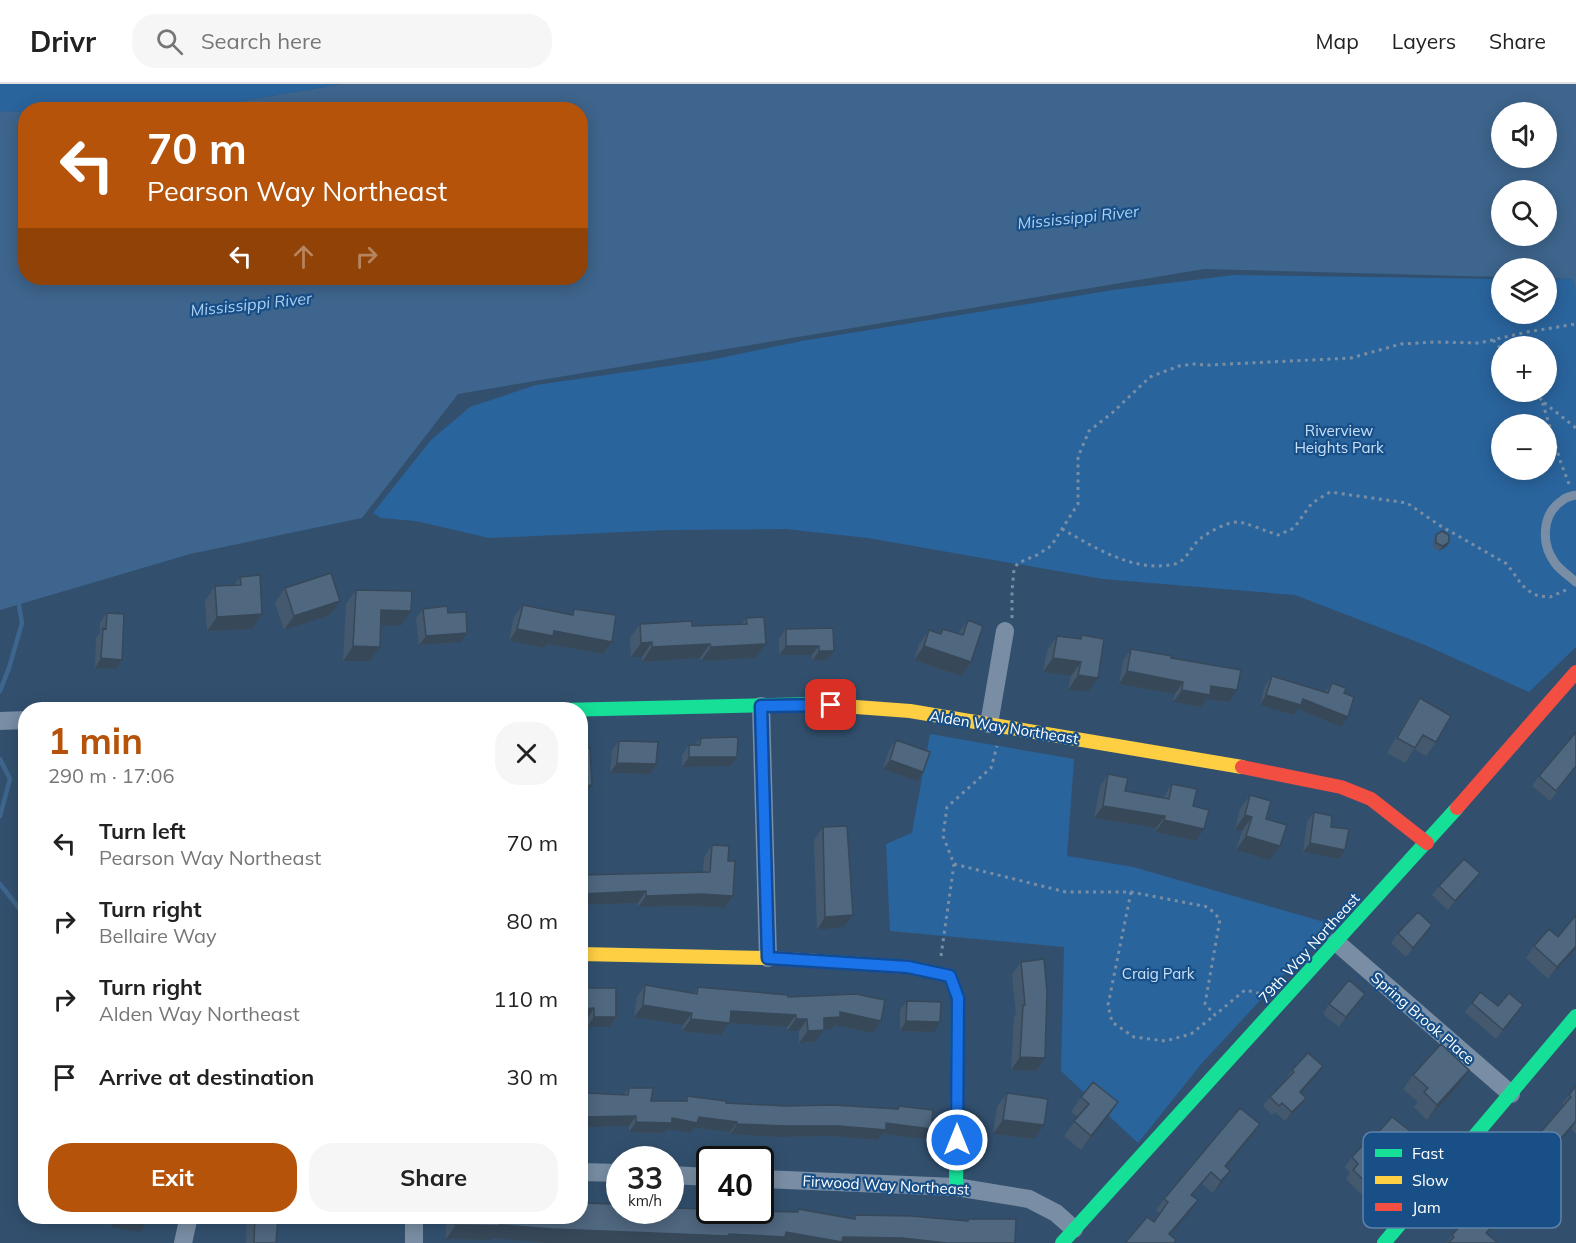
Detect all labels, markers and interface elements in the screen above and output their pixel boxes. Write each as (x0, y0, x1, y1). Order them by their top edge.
search box (132, 14, 552, 68)
text: Drivr (30, 24, 96, 59)
icon: search (153, 25, 186, 58)
text: Search here (201, 27, 322, 55)
text: Map (1316, 28, 1359, 54)
text: Layers (1392, 28, 1456, 54)
text: Share (1489, 28, 1546, 54)
map controls (1491, 102, 1557, 480)
button: sound (1491, 102, 1557, 168)
text: 70 m (147, 122, 247, 175)
icon: left (48, 126, 126, 204)
text: Pearson Way Northeast (147, 174, 447, 208)
button: search (1491, 180, 1557, 246)
water label: Mississippi River (1016, 201, 1141, 233)
icon: left (224, 240, 257, 273)
icon: ahead (287, 240, 320, 273)
icon: right (350, 240, 383, 273)
button: layers (1491, 258, 1557, 324)
water label: Mississippi River (189, 288, 314, 320)
button: + (1491, 336, 1557, 402)
button: − (1491, 414, 1557, 480)
park label: Riverview Heights Park (1294, 421, 1384, 457)
pin (805, 679, 856, 730)
icon: arrive (814, 688, 847, 721)
street label: Alden Way Northeast (928, 706, 1080, 748)
text: 1 min (48, 718, 143, 763)
button: close (495, 722, 558, 785)
text: 290 m · 17:06 (48, 763, 174, 788)
text: Turn left (99, 817, 186, 845)
icon: left (48, 827, 81, 860)
text: 70 m (507, 829, 558, 857)
text: Pearson Way Northeast (99, 845, 321, 870)
street label: 79th Way Northeast (1254, 889, 1364, 1007)
text: Turn right (99, 895, 202, 923)
icon: right (48, 905, 81, 938)
text: 80 m (507, 907, 558, 935)
text: Bellaire Way (99, 923, 217, 948)
park label: Craig Park (1122, 964, 1195, 983)
street label: Spring Brook Place (1367, 968, 1479, 1068)
text: Turn right (99, 973, 202, 1001)
icon: right (48, 983, 81, 1016)
text: 110 m (493, 985, 558, 1013)
text: Alden Way Northeast (99, 1001, 300, 1026)
icon: arrive (48, 1061, 81, 1094)
text: Arrive at destination (99, 1063, 314, 1091)
text: 30 m (507, 1063, 558, 1091)
position arrow (925, 1108, 989, 1172)
legend (1363, 1132, 1561, 1228)
button: Exit (48, 1143, 297, 1212)
button: Share (309, 1143, 558, 1212)
text: Fast (1412, 1143, 1444, 1163)
speed limit sign: 40 (696, 1146, 774, 1224)
text: 33 (627, 1159, 663, 1197)
text: Slow (1412, 1170, 1449, 1190)
street label: Firwood Way Northeast (802, 1171, 970, 1199)
text: km/h (628, 1191, 662, 1210)
text: Jam (1412, 1197, 1441, 1217)

